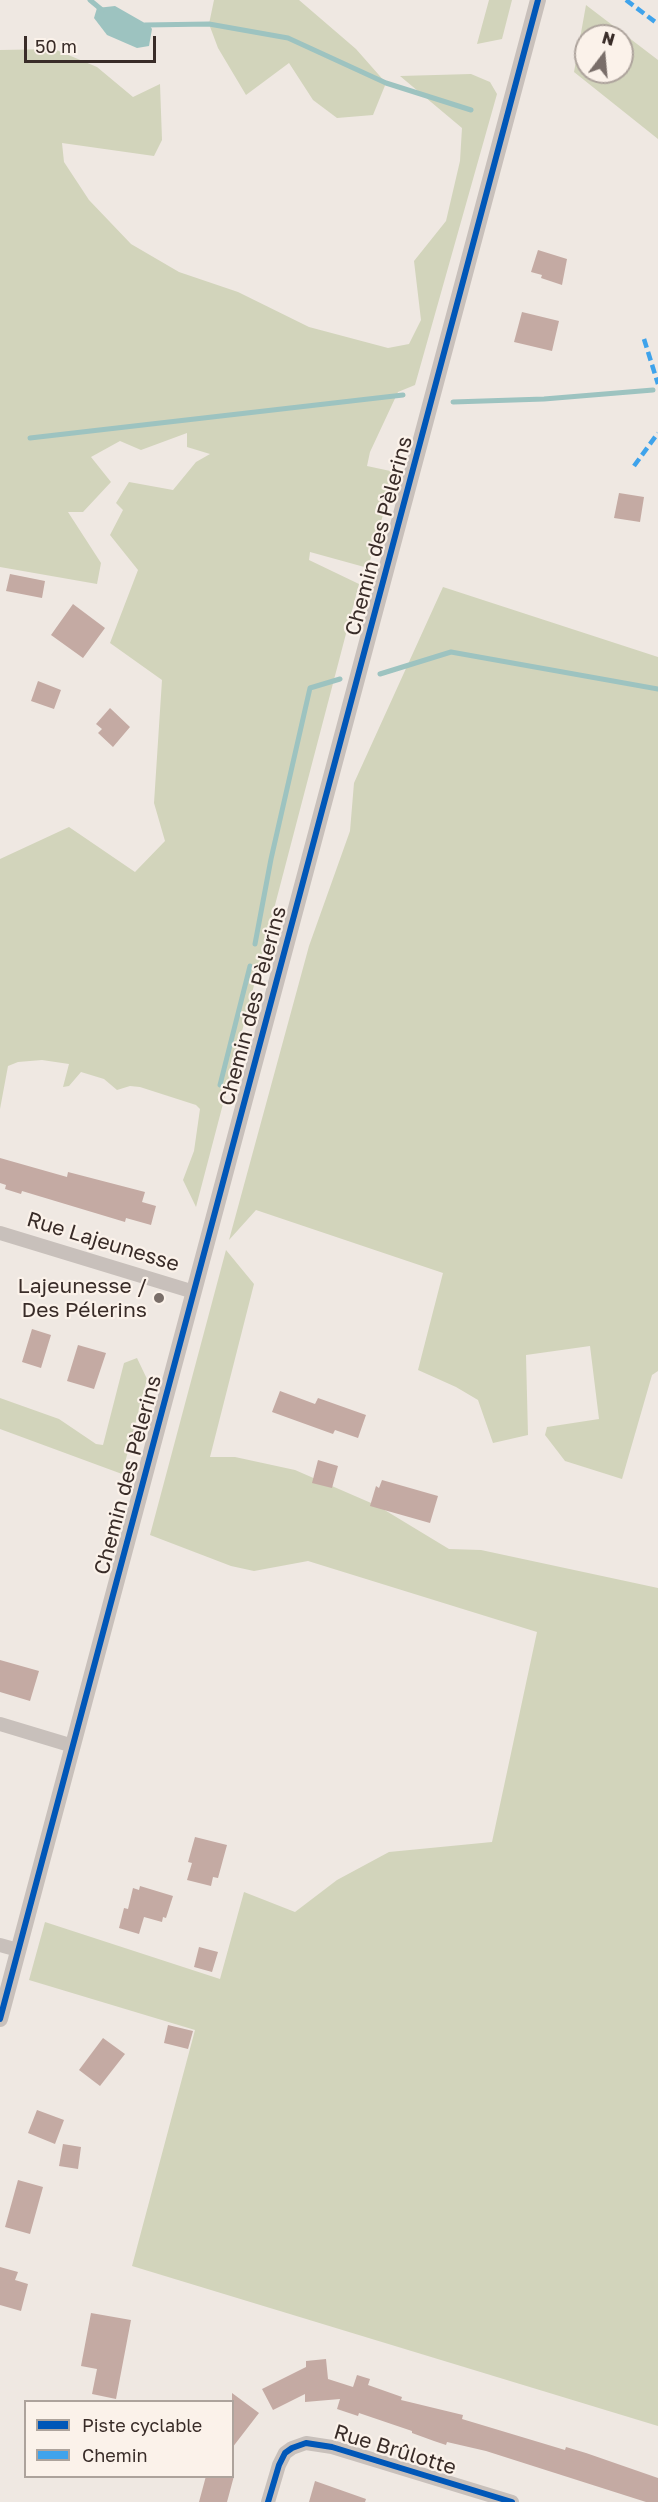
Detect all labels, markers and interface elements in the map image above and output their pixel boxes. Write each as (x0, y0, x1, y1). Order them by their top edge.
scale bar (27, 24, 159, 62)
north arrow (574, 24, 634, 84)
text: N (600, 27, 617, 50)
text: 50 m (35, 35, 77, 57)
street label: Chemin des Pèlerins (340, 433, 418, 639)
street label: Chemin des Pèlerins (214, 903, 292, 1109)
street label: Rue Lajeunesse (24, 1207, 182, 1277)
place label: Lajeunesse / Des Pélerins (18, 1273, 147, 1323)
marker: Lajeunesse / Des Pélerins (152, 1291, 166, 1305)
street label: Chemin des Pèlerins (89, 1372, 167, 1578)
legend (24, 2400, 234, 2478)
text: Piste cyclable (82, 2414, 202, 2436)
street label: Rue Brûlotte (331, 2419, 459, 2481)
text: Chemin (82, 2444, 148, 2466)

